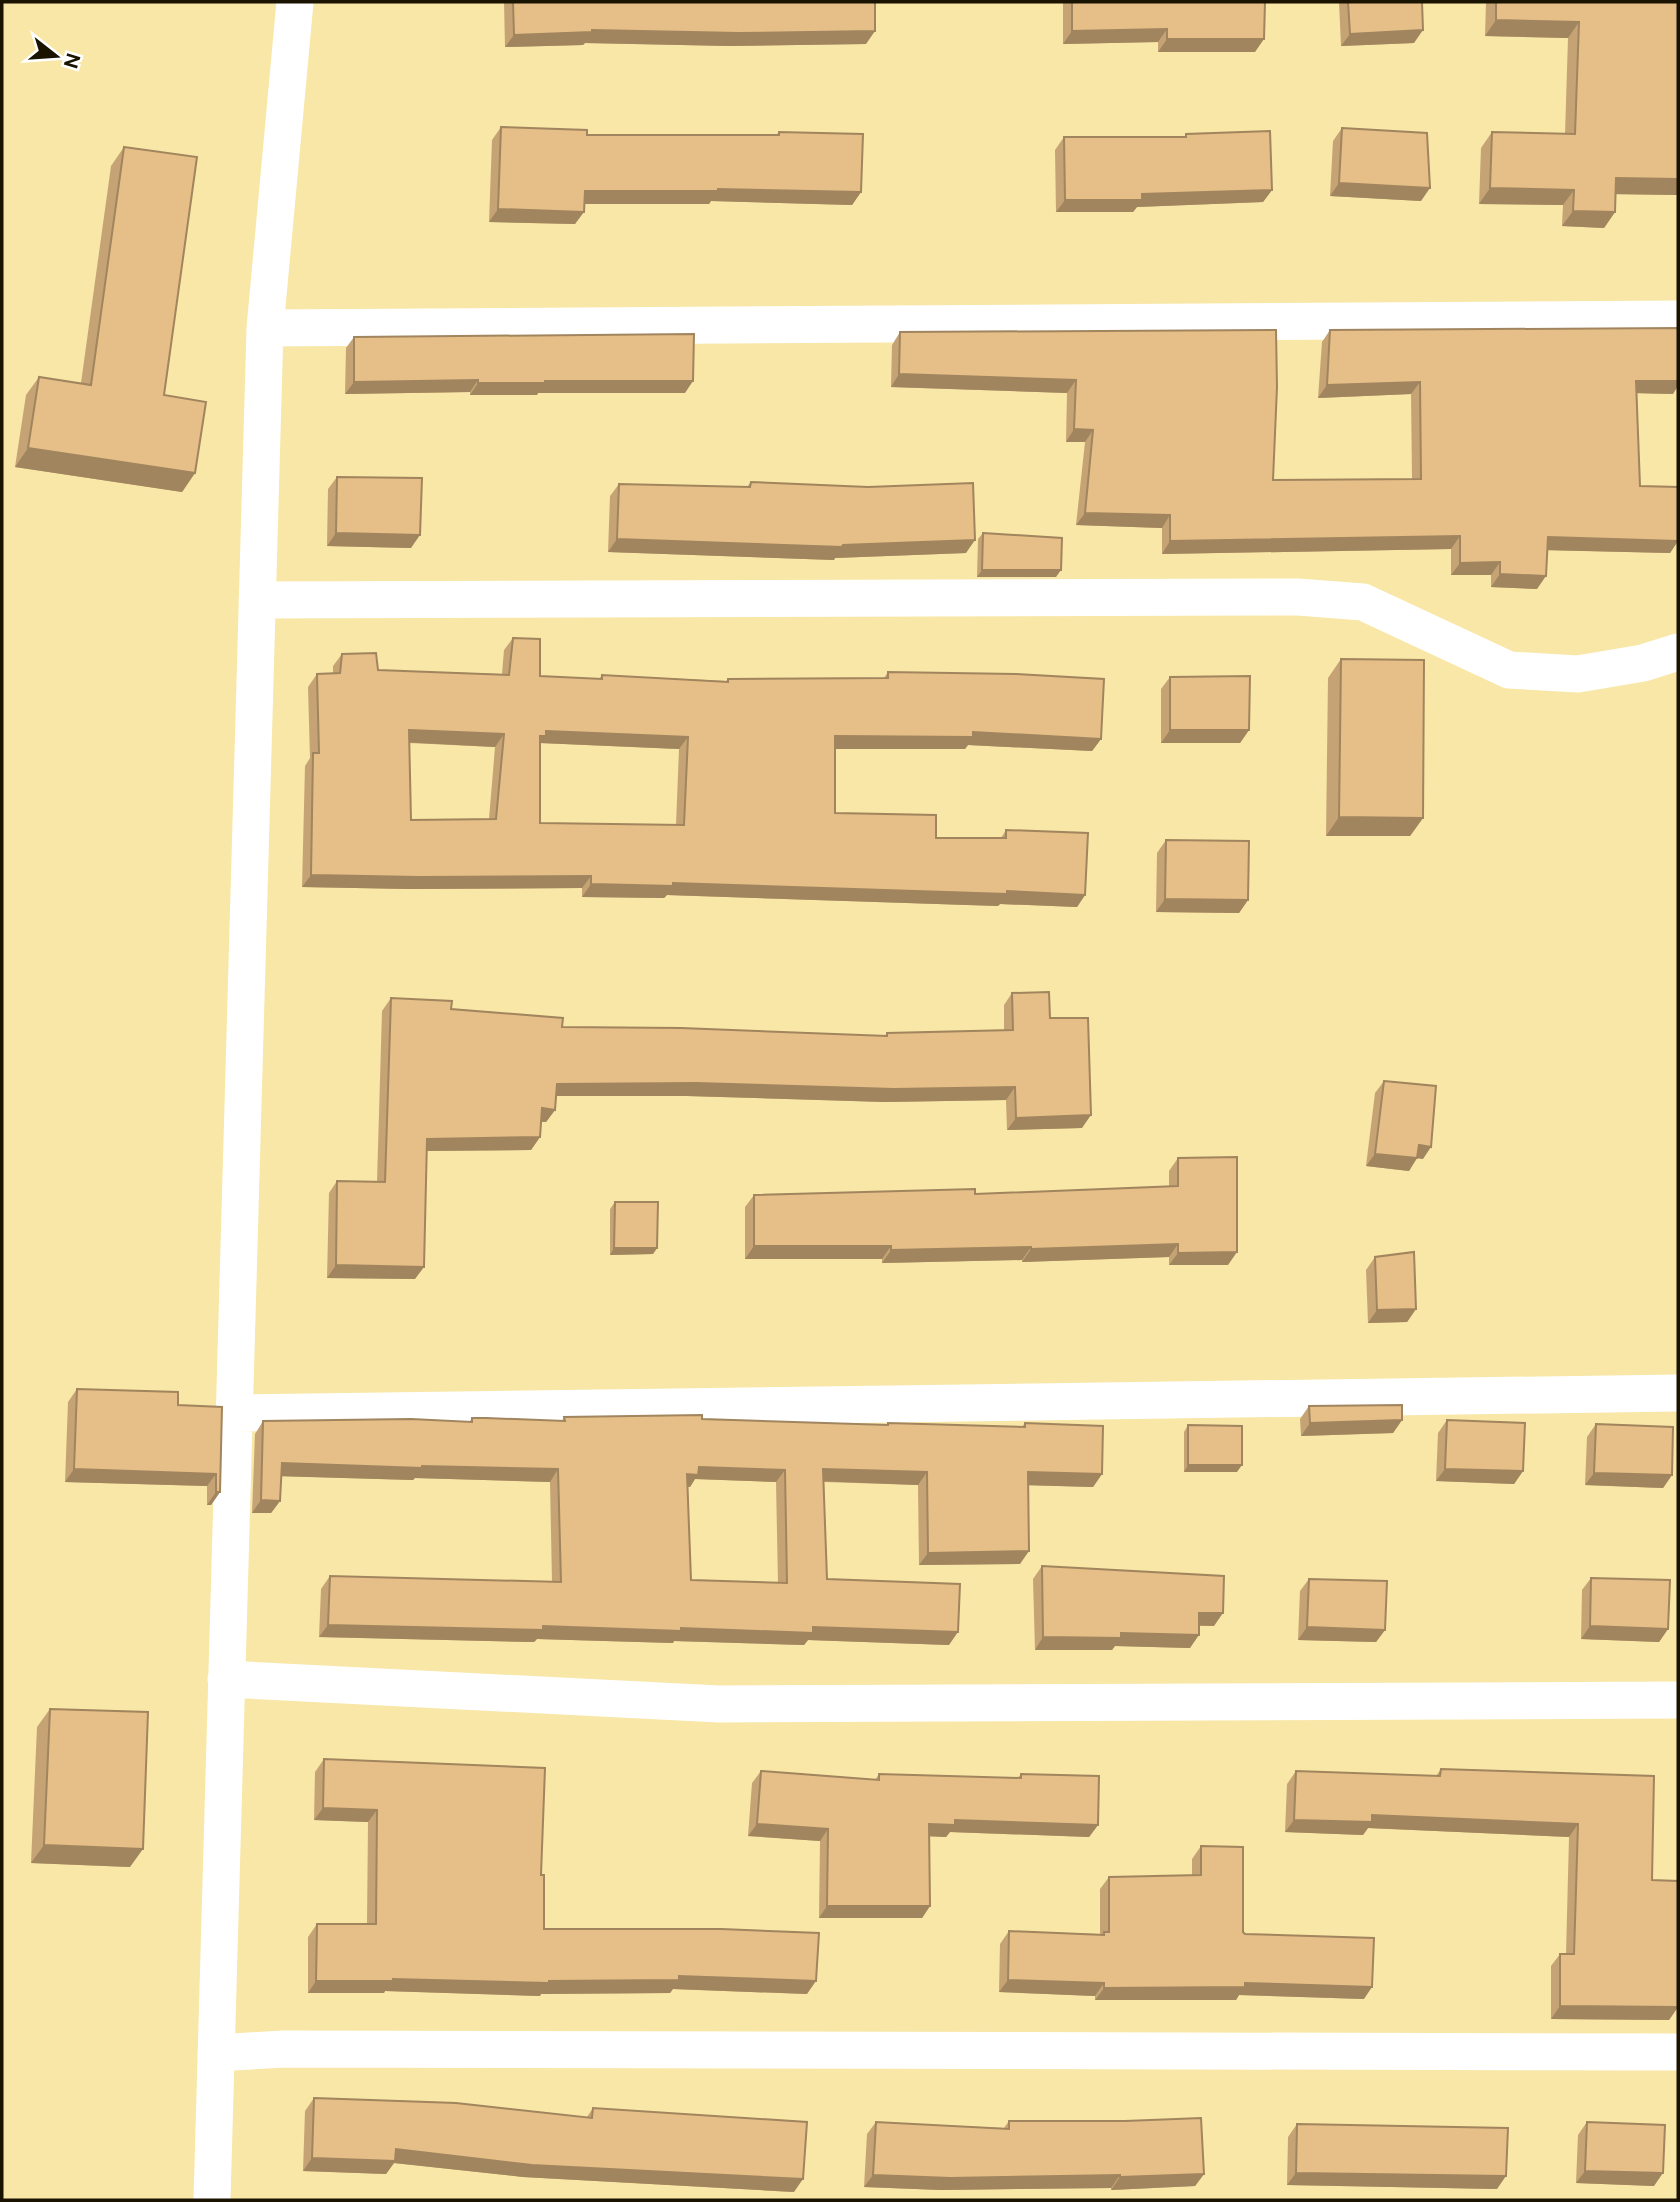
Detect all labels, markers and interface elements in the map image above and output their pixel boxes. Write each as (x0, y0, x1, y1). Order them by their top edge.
north arrow (21, 21, 91, 91)
text: N (60, 51, 85, 71)

